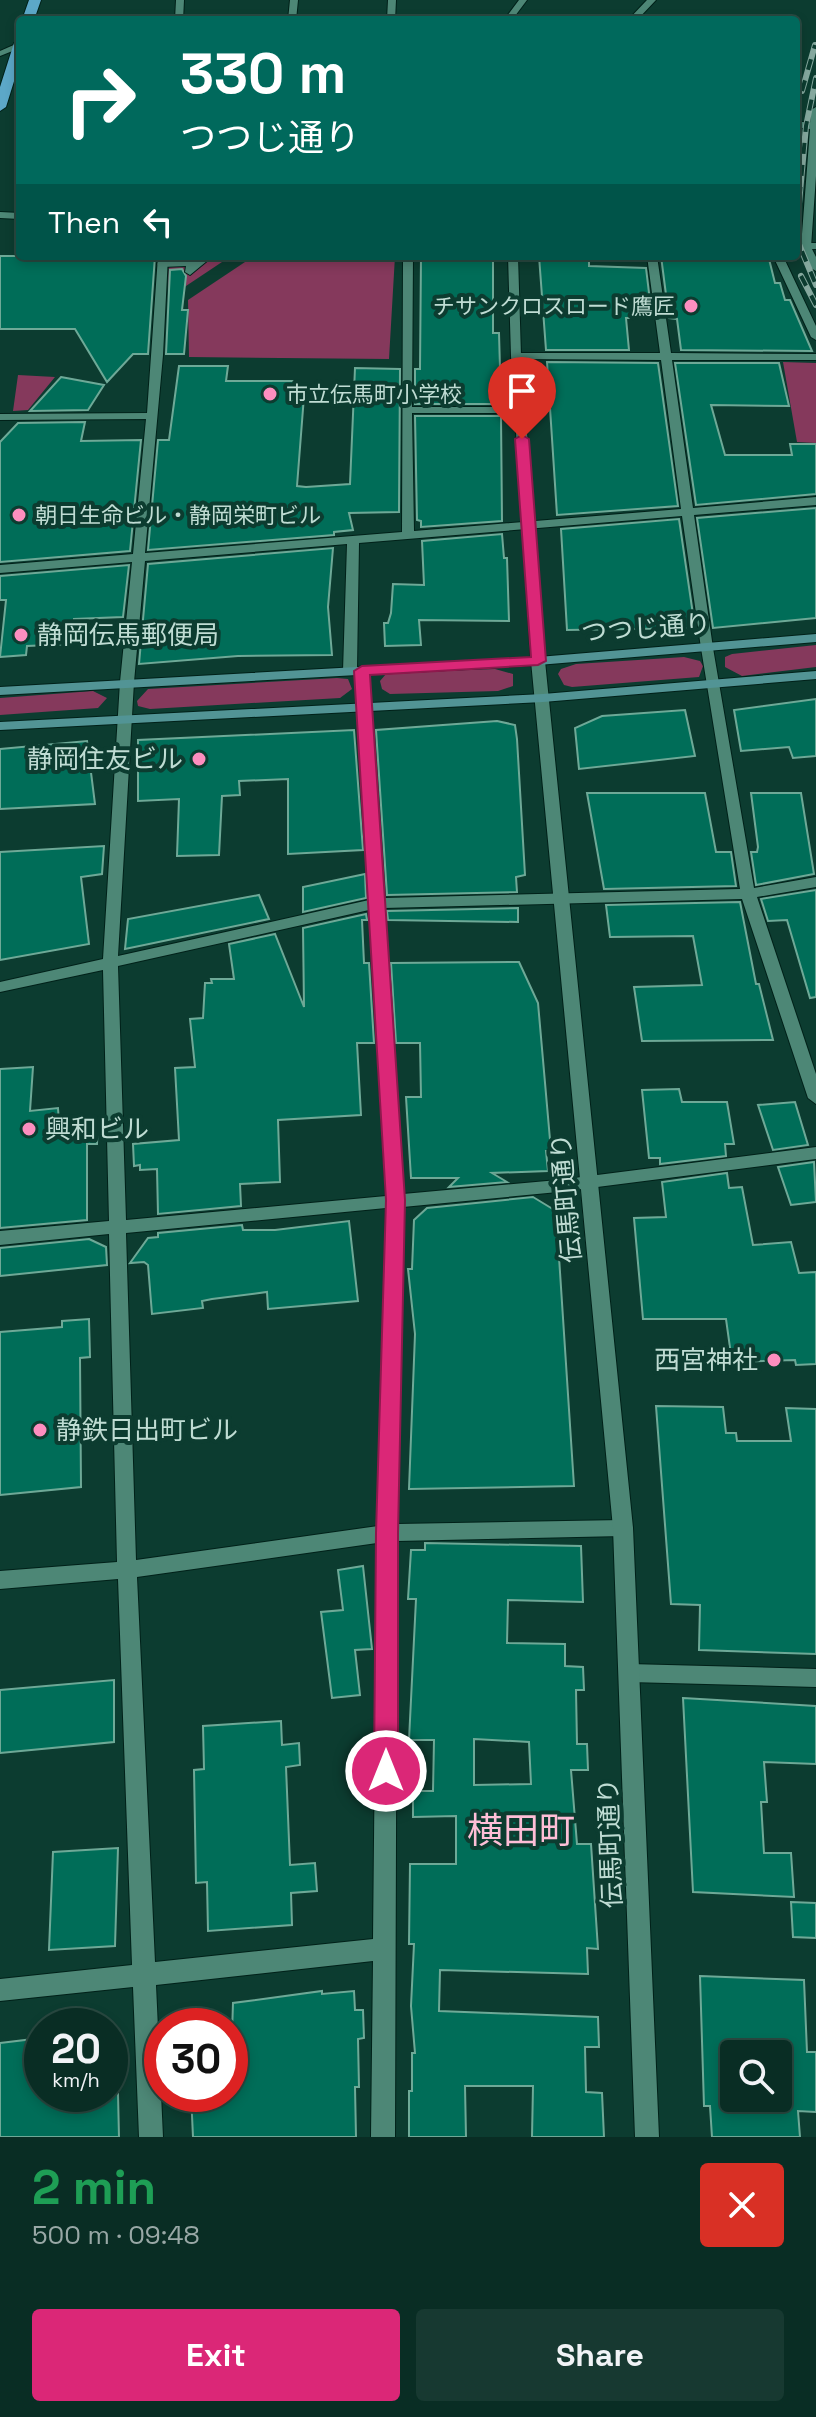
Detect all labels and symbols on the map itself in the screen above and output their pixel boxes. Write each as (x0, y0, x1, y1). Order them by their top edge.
place label: チサンクロスロード鷹匠 (433, 292, 675, 320)
marker: チサンクロスロード鷹匠 (682, 297, 700, 315)
pin (488, 357, 556, 439)
place label: 市立伝馬町小学校 (286, 380, 462, 408)
marker: 市立伝馬町小学校 (261, 385, 279, 403)
place label: 朝日生命ビル・静岡栄町ビル (35, 501, 321, 529)
marker: 朝日生命ビル・静岡栄町ビル (10, 506, 28, 524)
street label: つつじ通り (580, 607, 712, 649)
place label: 静岡伝馬郵便局 (37, 618, 219, 652)
marker: 静岡伝馬郵便局 (12, 626, 30, 644)
place label: 静岡住友ビル (27, 742, 183, 776)
marker: 静岡住友ビル (190, 750, 208, 768)
place label: 興和ビル (45, 1112, 149, 1146)
marker: 興和ビル (20, 1120, 38, 1138)
street label: 伝馬町通り (543, 1132, 589, 1264)
place label: 西宮神社 (654, 1343, 758, 1377)
marker: 西宮神社 (765, 1351, 783, 1369)
place label: 静鉄日出町ビル (56, 1413, 238, 1447)
marker: 静鉄日出町ビル (31, 1421, 49, 1439)
position arrow (344, 1729, 428, 1813)
street label: 伝馬町通り (591, 1777, 629, 1909)
district label: 横田町 (467, 1808, 575, 1854)
speed limit sign: 30 (144, 2008, 248, 2112)

